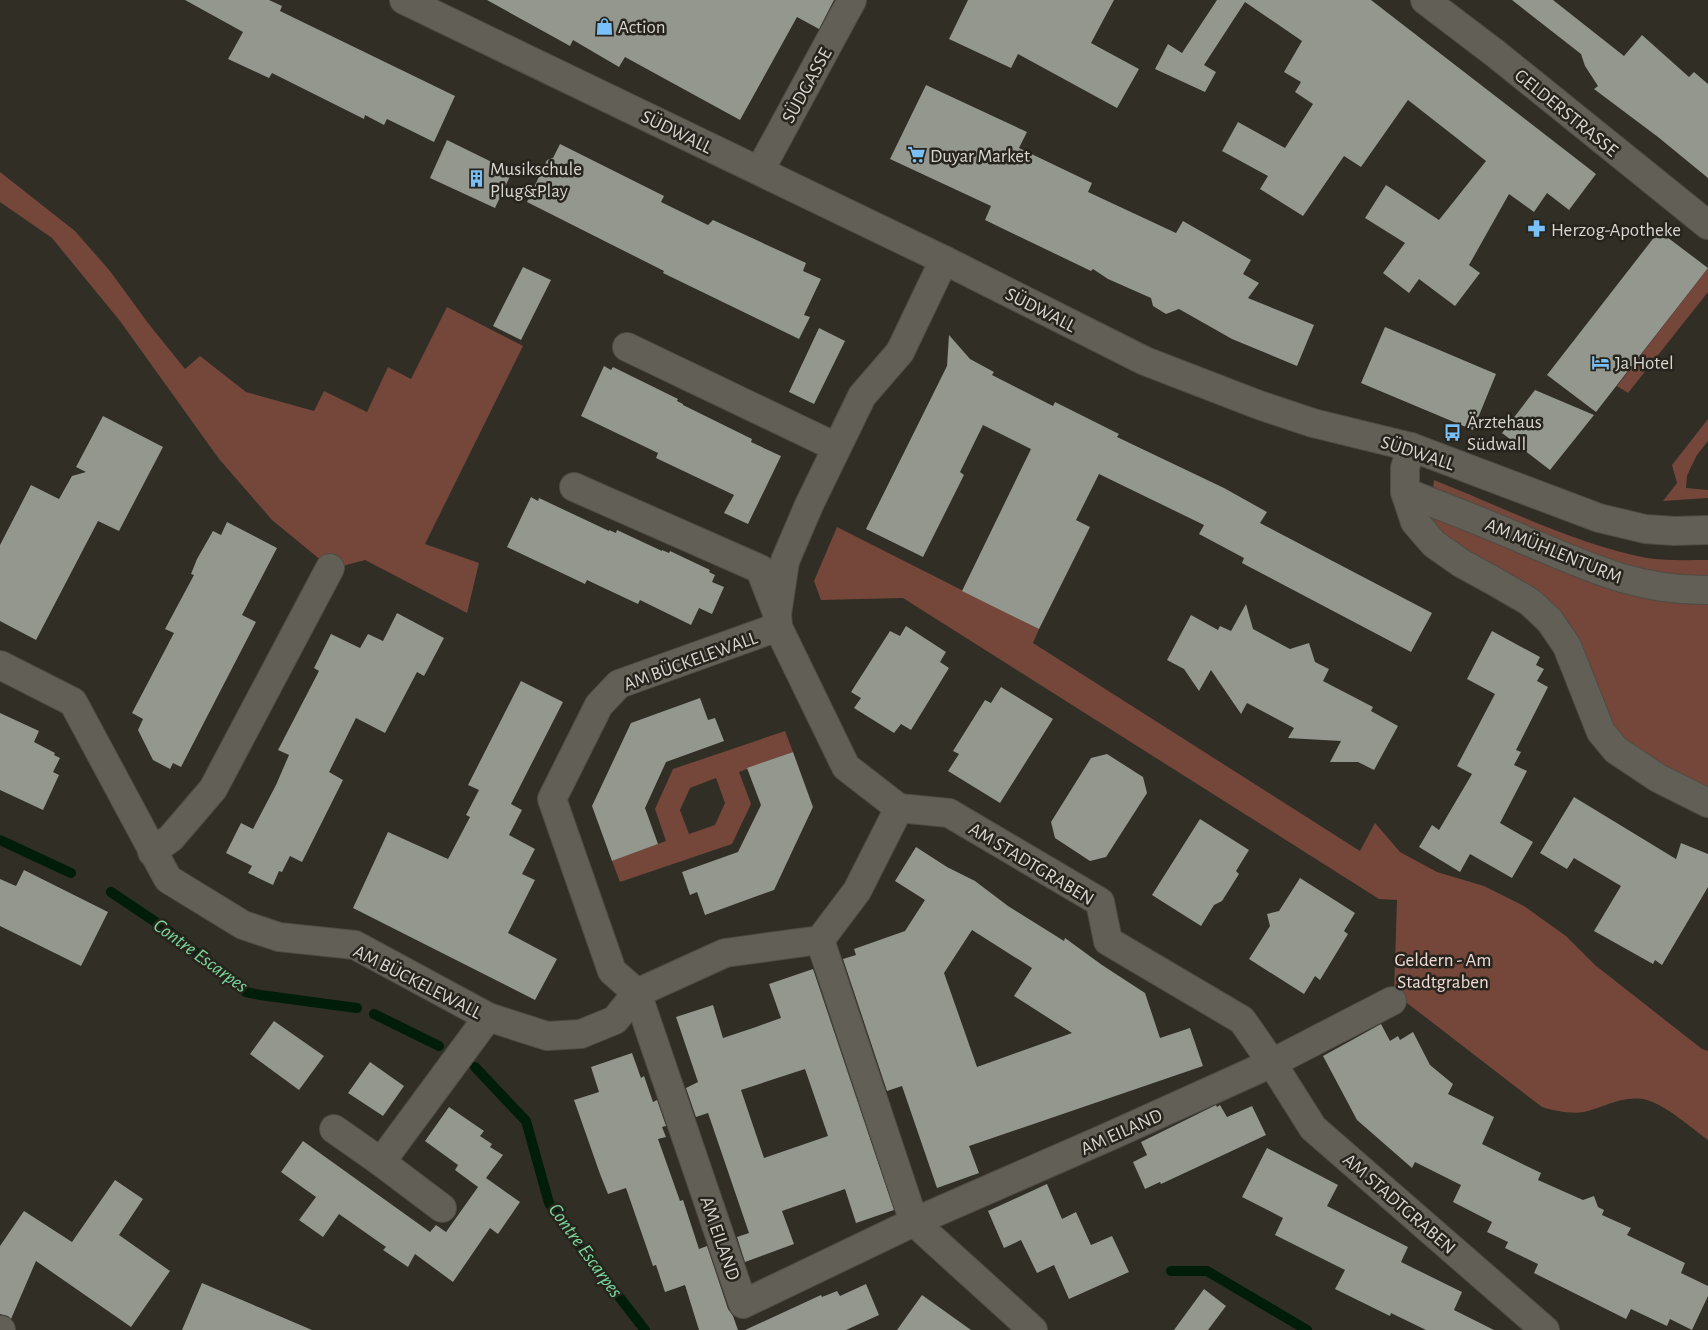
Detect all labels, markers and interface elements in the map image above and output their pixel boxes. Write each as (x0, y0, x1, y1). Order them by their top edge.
shop icon: Action (594, 16, 614, 36)
place label: Action (618, 18, 666, 37)
street label: SÜDGASSE (778, 44, 836, 126)
street label: GELDERSTRASSE (1511, 66, 1621, 161)
street label: SÜDWALL (638, 106, 715, 158)
supermarket icon: Duyar Market (906, 145, 926, 165)
place label: Duyar Market (930, 147, 1030, 166)
place label: Musikschule Plug&Play (490, 160, 582, 201)
building icon: Musikschule Plug&Play (466, 169, 486, 189)
pharmacy icon: Herzog-Apotheke (1527, 219, 1547, 239)
place label: Herzog-Apotheke (1551, 221, 1681, 240)
street label: SÜDWALL (1002, 284, 1079, 336)
hotel icon: Ja Hotel (1591, 352, 1611, 372)
place label: Ja Hotel (1615, 354, 1674, 373)
place label: Ärztehaus Südwall (1467, 412, 1542, 454)
bus stop icon: Ärztehaus Südwall (1443, 422, 1463, 442)
street label: SÜDWALL (1378, 432, 1457, 474)
street label: AM MÜHLENTURM (1482, 514, 1625, 587)
street label: AM BÜCKELEWALL (621, 627, 760, 694)
street label: AM STADTGRABEN (965, 819, 1097, 909)
water label: Contre Escarpes (150, 915, 252, 997)
street label: AM BÜCKELEWALL (350, 941, 485, 1023)
park label: Geldern - Am Stadtgraben (1394, 951, 1492, 992)
street label: AM EILAND (1078, 1106, 1165, 1159)
street label: AM STADTGRABEN (1339, 1150, 1459, 1258)
street label: AM EILAND (696, 1194, 743, 1283)
water label: Contre Escarpes (544, 1200, 626, 1302)

